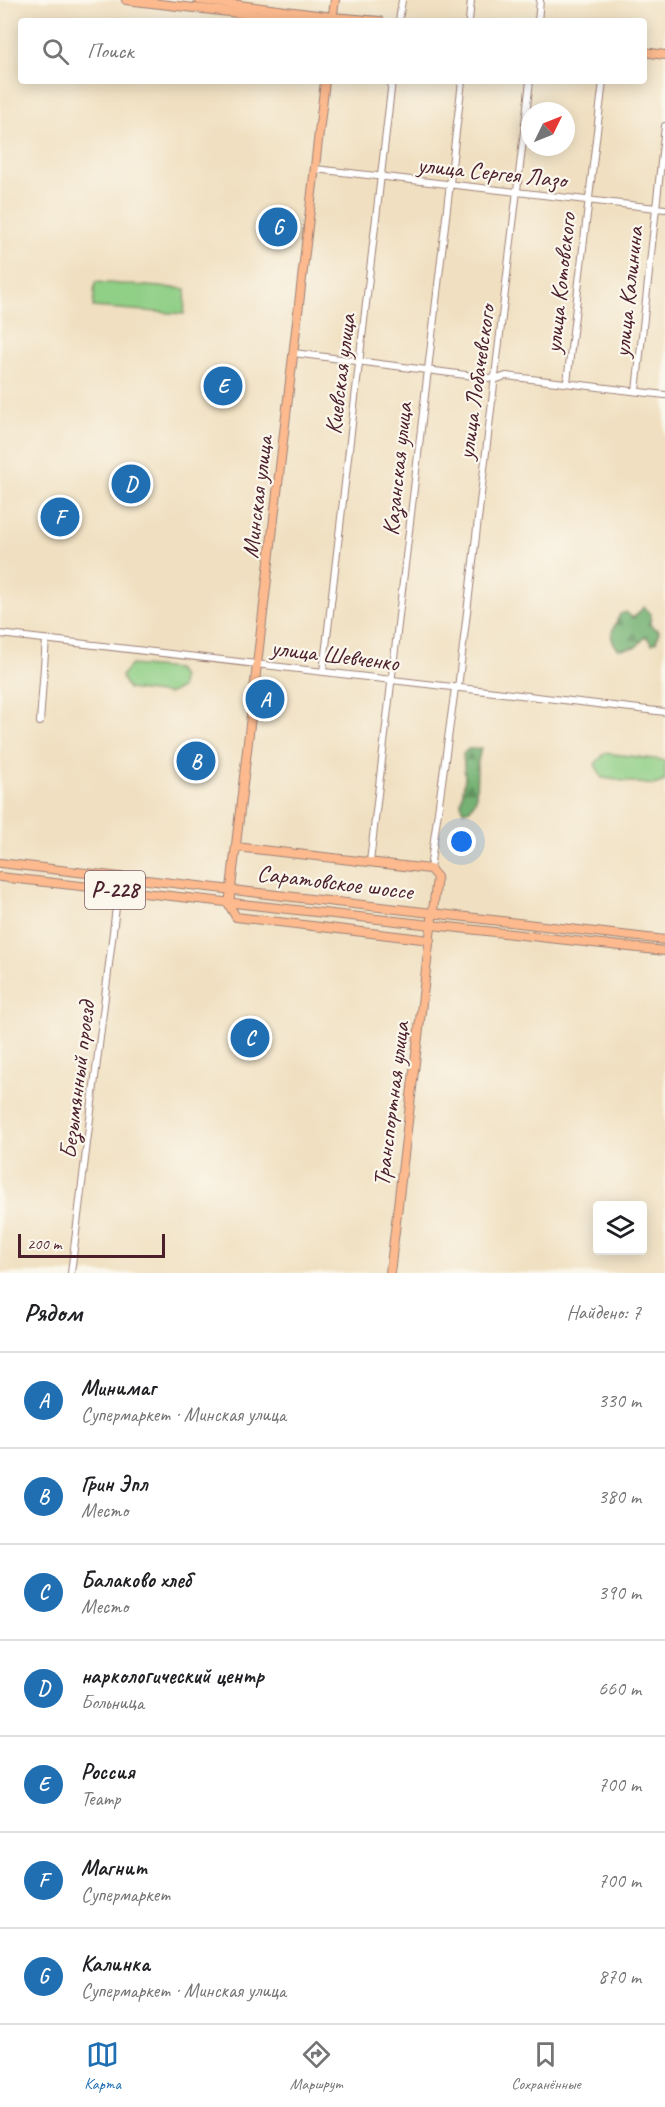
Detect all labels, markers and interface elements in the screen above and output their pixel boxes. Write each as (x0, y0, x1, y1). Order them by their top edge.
search box (18, 18, 647, 84)
icon: search (39, 35, 72, 68)
text: Поиск (87, 37, 133, 65)
north arrow (521, 102, 575, 156)
street label: улица Сергея Лазо (414, 149, 571, 195)
pin: G (258, 204, 298, 250)
street label: улица Котовского (538, 210, 582, 357)
street label: улица Калинина (606, 224, 650, 361)
street label: улица Лобачевского (450, 300, 502, 463)
street label: Киевская улица (318, 311, 362, 436)
pin: E (204, 364, 242, 408)
street label: Казанская улица (375, 400, 420, 537)
street label: Минская улица (235, 432, 280, 560)
pin: D (112, 462, 150, 506)
pin: F (40, 494, 80, 540)
street label: улица Шевченко (268, 632, 402, 678)
pin: A (246, 676, 284, 722)
pin: B (176, 738, 216, 783)
your location (447, 827, 476, 856)
street label: Саратовское шоссе (255, 858, 417, 907)
road number: Р-228 (85, 871, 145, 909)
street label: Безымянный проезд (52, 997, 103, 1161)
pin: C (230, 1016, 270, 1060)
street label: Транспортная улица (366, 1018, 416, 1188)
map controls (593, 1201, 647, 1255)
button: layers (593, 1201, 647, 1255)
scale bar (18, 1231, 165, 1258)
text: 200 m (27, 1234, 61, 1254)
text: Рядом (24, 1296, 82, 1329)
text: Найдено: 7 (566, 1300, 641, 1325)
text: Минимаг (81, 1374, 156, 1402)
text: A (38, 1388, 49, 1413)
text: 330 m (598, 1388, 641, 1413)
text: Супермаркет · Минская улица (81, 1402, 286, 1427)
text: Грин Эпл (81, 1470, 147, 1498)
text: B (38, 1484, 49, 1509)
text: 380 m (598, 1484, 641, 1509)
text: Место (81, 1498, 128, 1523)
text: Балаково хлеб (81, 1566, 191, 1594)
text: C (39, 1580, 48, 1605)
text: 390 m (598, 1580, 641, 1605)
text: Место (81, 1594, 128, 1619)
text: наркологический центр (81, 1662, 264, 1690)
text: D (38, 1676, 49, 1701)
text: 660 m (598, 1676, 641, 1701)
text: Больница (81, 1690, 144, 1715)
text: Россия (81, 1758, 134, 1786)
text: E (38, 1772, 49, 1797)
text: 700 m (598, 1772, 641, 1797)
text: Театр (81, 1786, 120, 1811)
text: Магнит (81, 1854, 147, 1882)
text: F (39, 1868, 48, 1893)
text: 700 m (598, 1868, 641, 1893)
text: Супермаркет (81, 1882, 170, 1907)
text: Калинка (81, 1950, 150, 1978)
text: G (39, 1964, 48, 1989)
text: 870 m (598, 1964, 641, 1989)
text: Супермаркет · Минская улица (81, 1978, 286, 2003)
tab: Карта (84, 2038, 121, 2094)
tab: Маршрут (290, 2038, 342, 2094)
tab: Сохранённые (511, 2038, 581, 2094)

